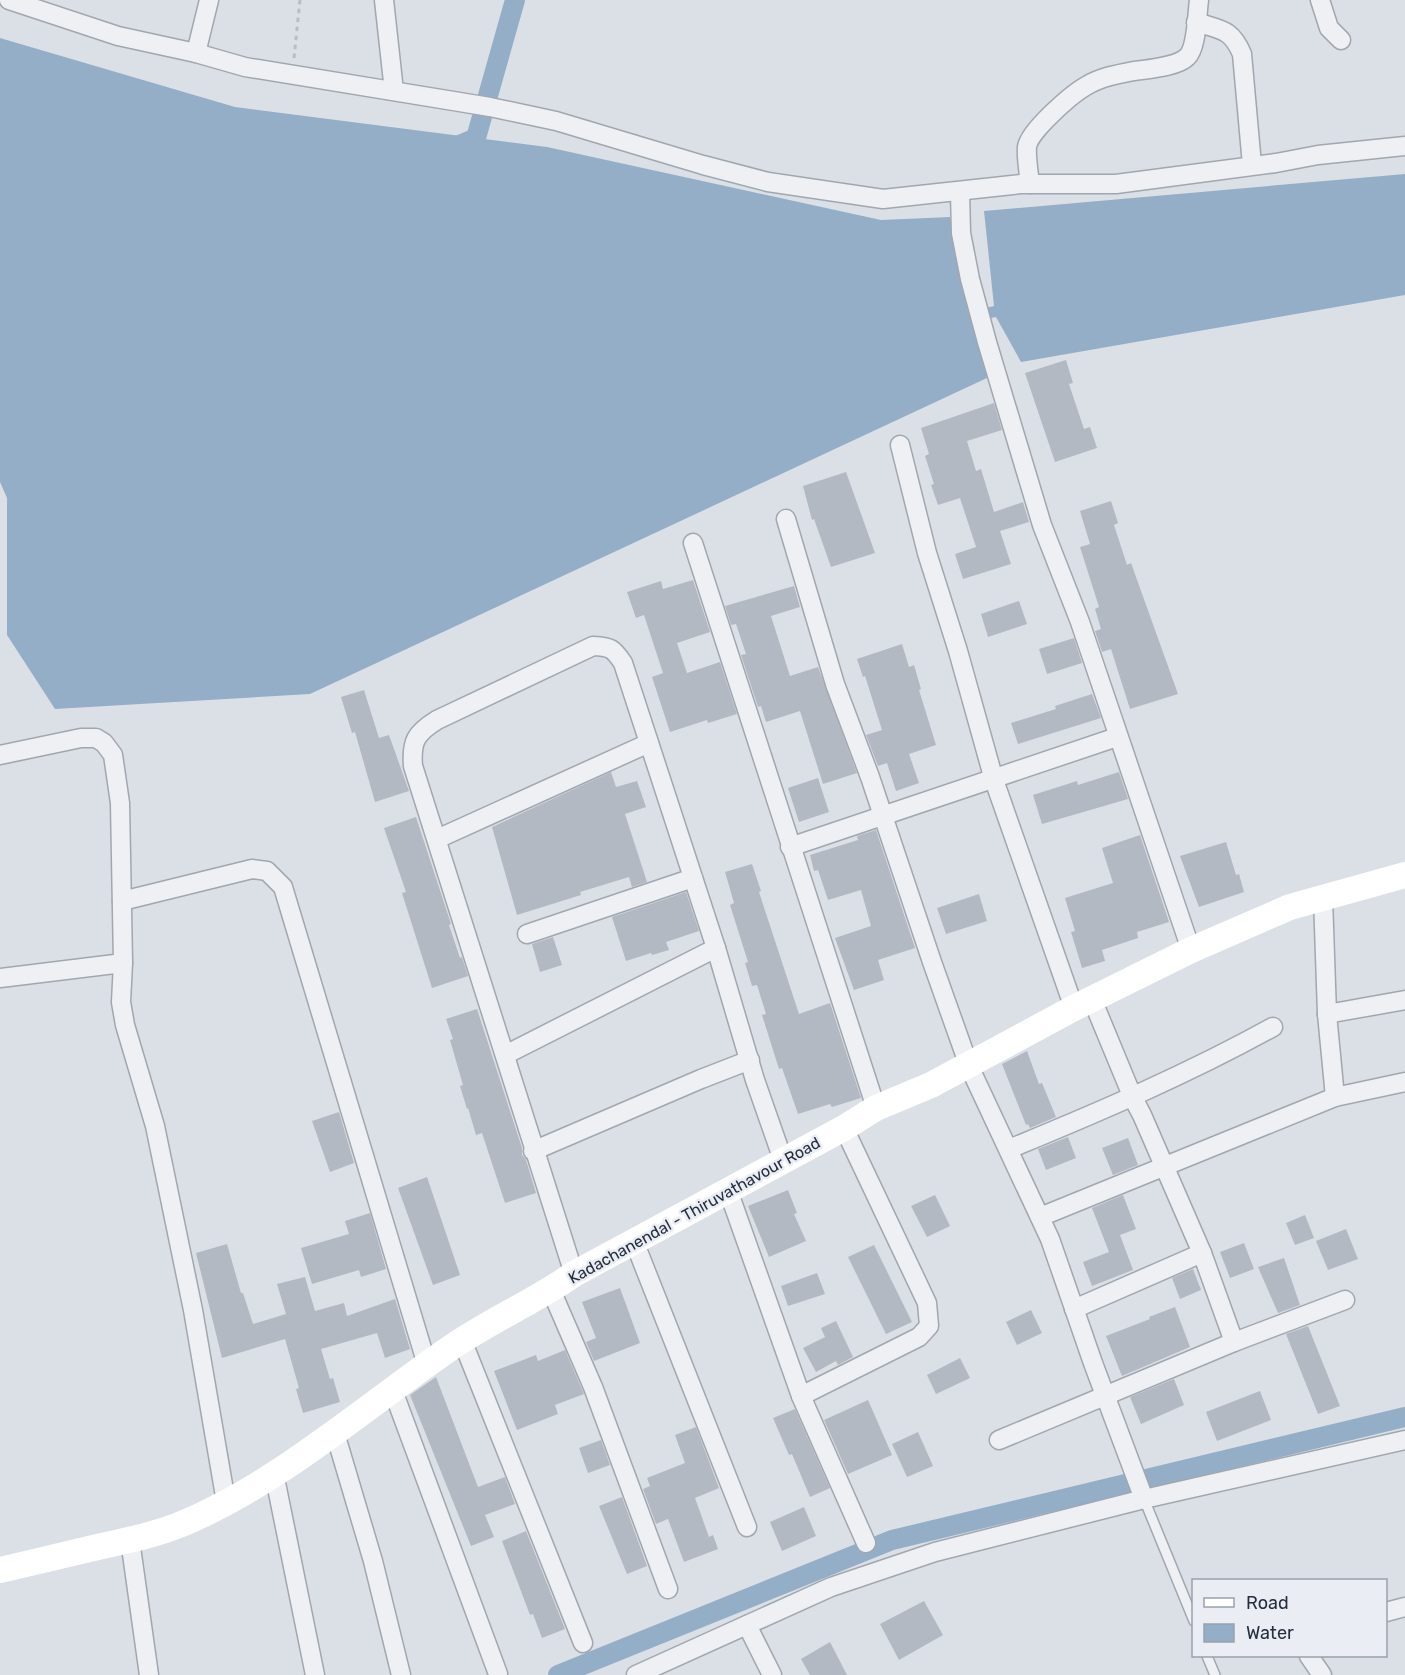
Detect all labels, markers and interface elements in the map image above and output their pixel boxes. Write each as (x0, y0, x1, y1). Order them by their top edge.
street label: Kadachanendal - Thiruvathavour Road (565, 1133, 824, 1288)
legend (1192, 1579, 1387, 1657)
text: Road (1246, 1592, 1289, 1614)
text: Water (1246, 1622, 1294, 1644)

